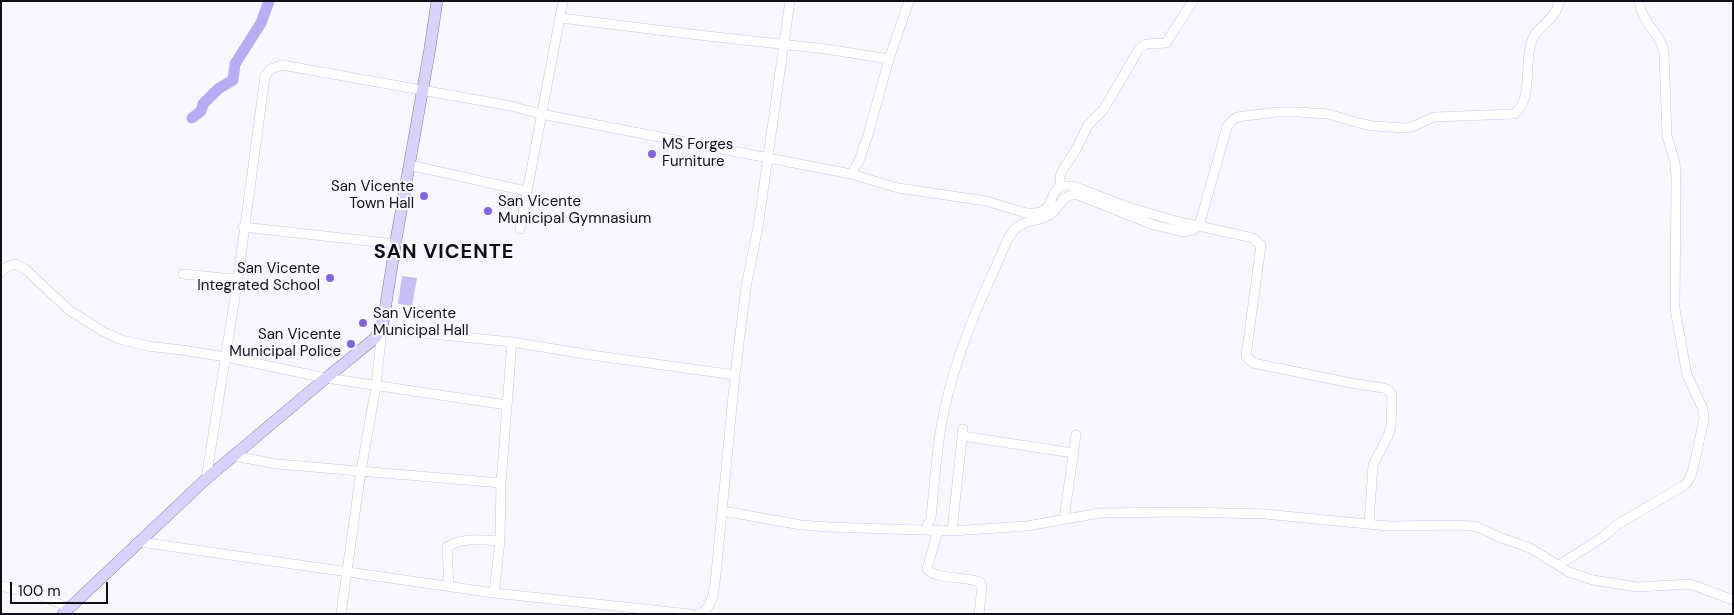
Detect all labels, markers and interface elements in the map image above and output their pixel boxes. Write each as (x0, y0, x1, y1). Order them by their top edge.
place label: MS Forges Furniture (662, 136, 733, 171)
marker: MS Forges Furniture (646, 148, 658, 160)
place label: San Vicente Town Hall (331, 178, 414, 213)
marker: San Vicente Town Hall (418, 190, 430, 202)
place label: San Vicente Municipal Gymnasium (498, 193, 651, 228)
marker: San Vicente Municipal Gymnasium (482, 205, 494, 217)
district label: SAN VICENTE (372, 241, 516, 265)
place label: San Vicente Integrated School (197, 260, 320, 295)
marker: San Vicente Integrated School (324, 272, 336, 284)
place label: San Vicente Municipal Hall (373, 305, 469, 340)
marker: San Vicente Municipal Hall (357, 317, 369, 329)
place label: San Vicente Municipal Police (229, 326, 341, 361)
marker: San Vicente Municipal Police (345, 338, 357, 350)
scale bar (12, 572, 110, 604)
text: 100 m (18, 581, 61, 601)

